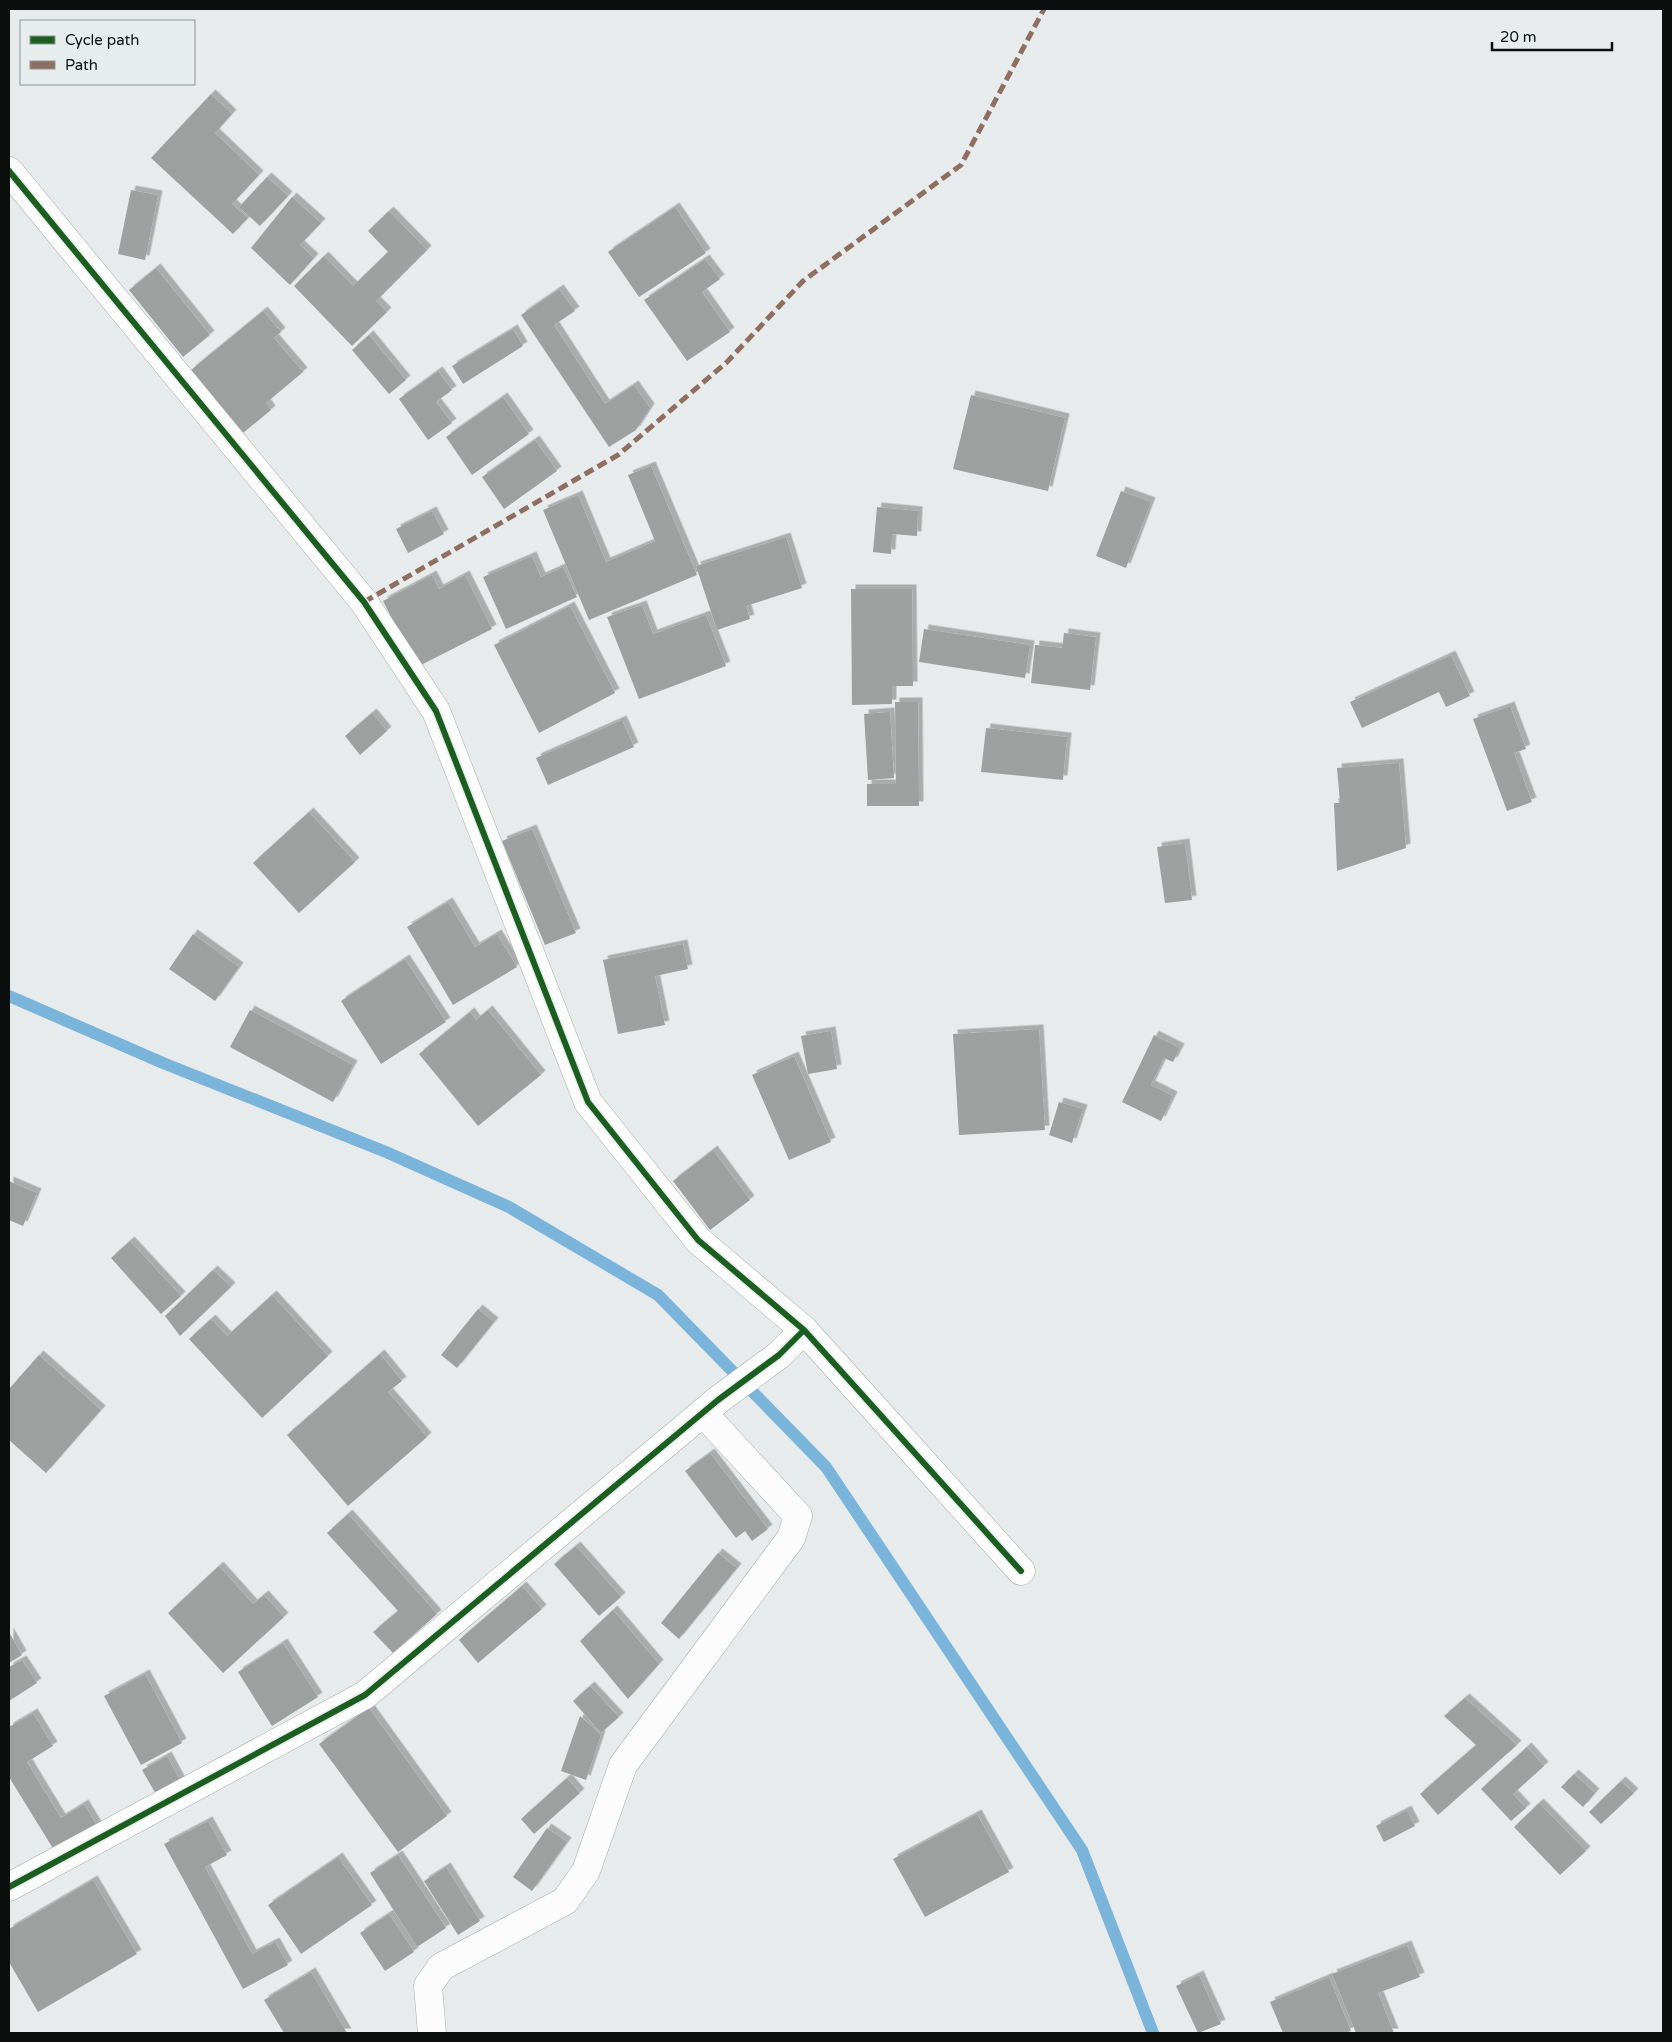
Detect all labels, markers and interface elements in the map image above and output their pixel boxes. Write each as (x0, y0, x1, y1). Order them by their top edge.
legend (20, 20, 195, 85)
scale bar (1492, 20, 1612, 52)
text: 20 m (1500, 28, 1537, 46)
text: Cycle path (65, 31, 139, 49)
text: Path (65, 56, 98, 74)

